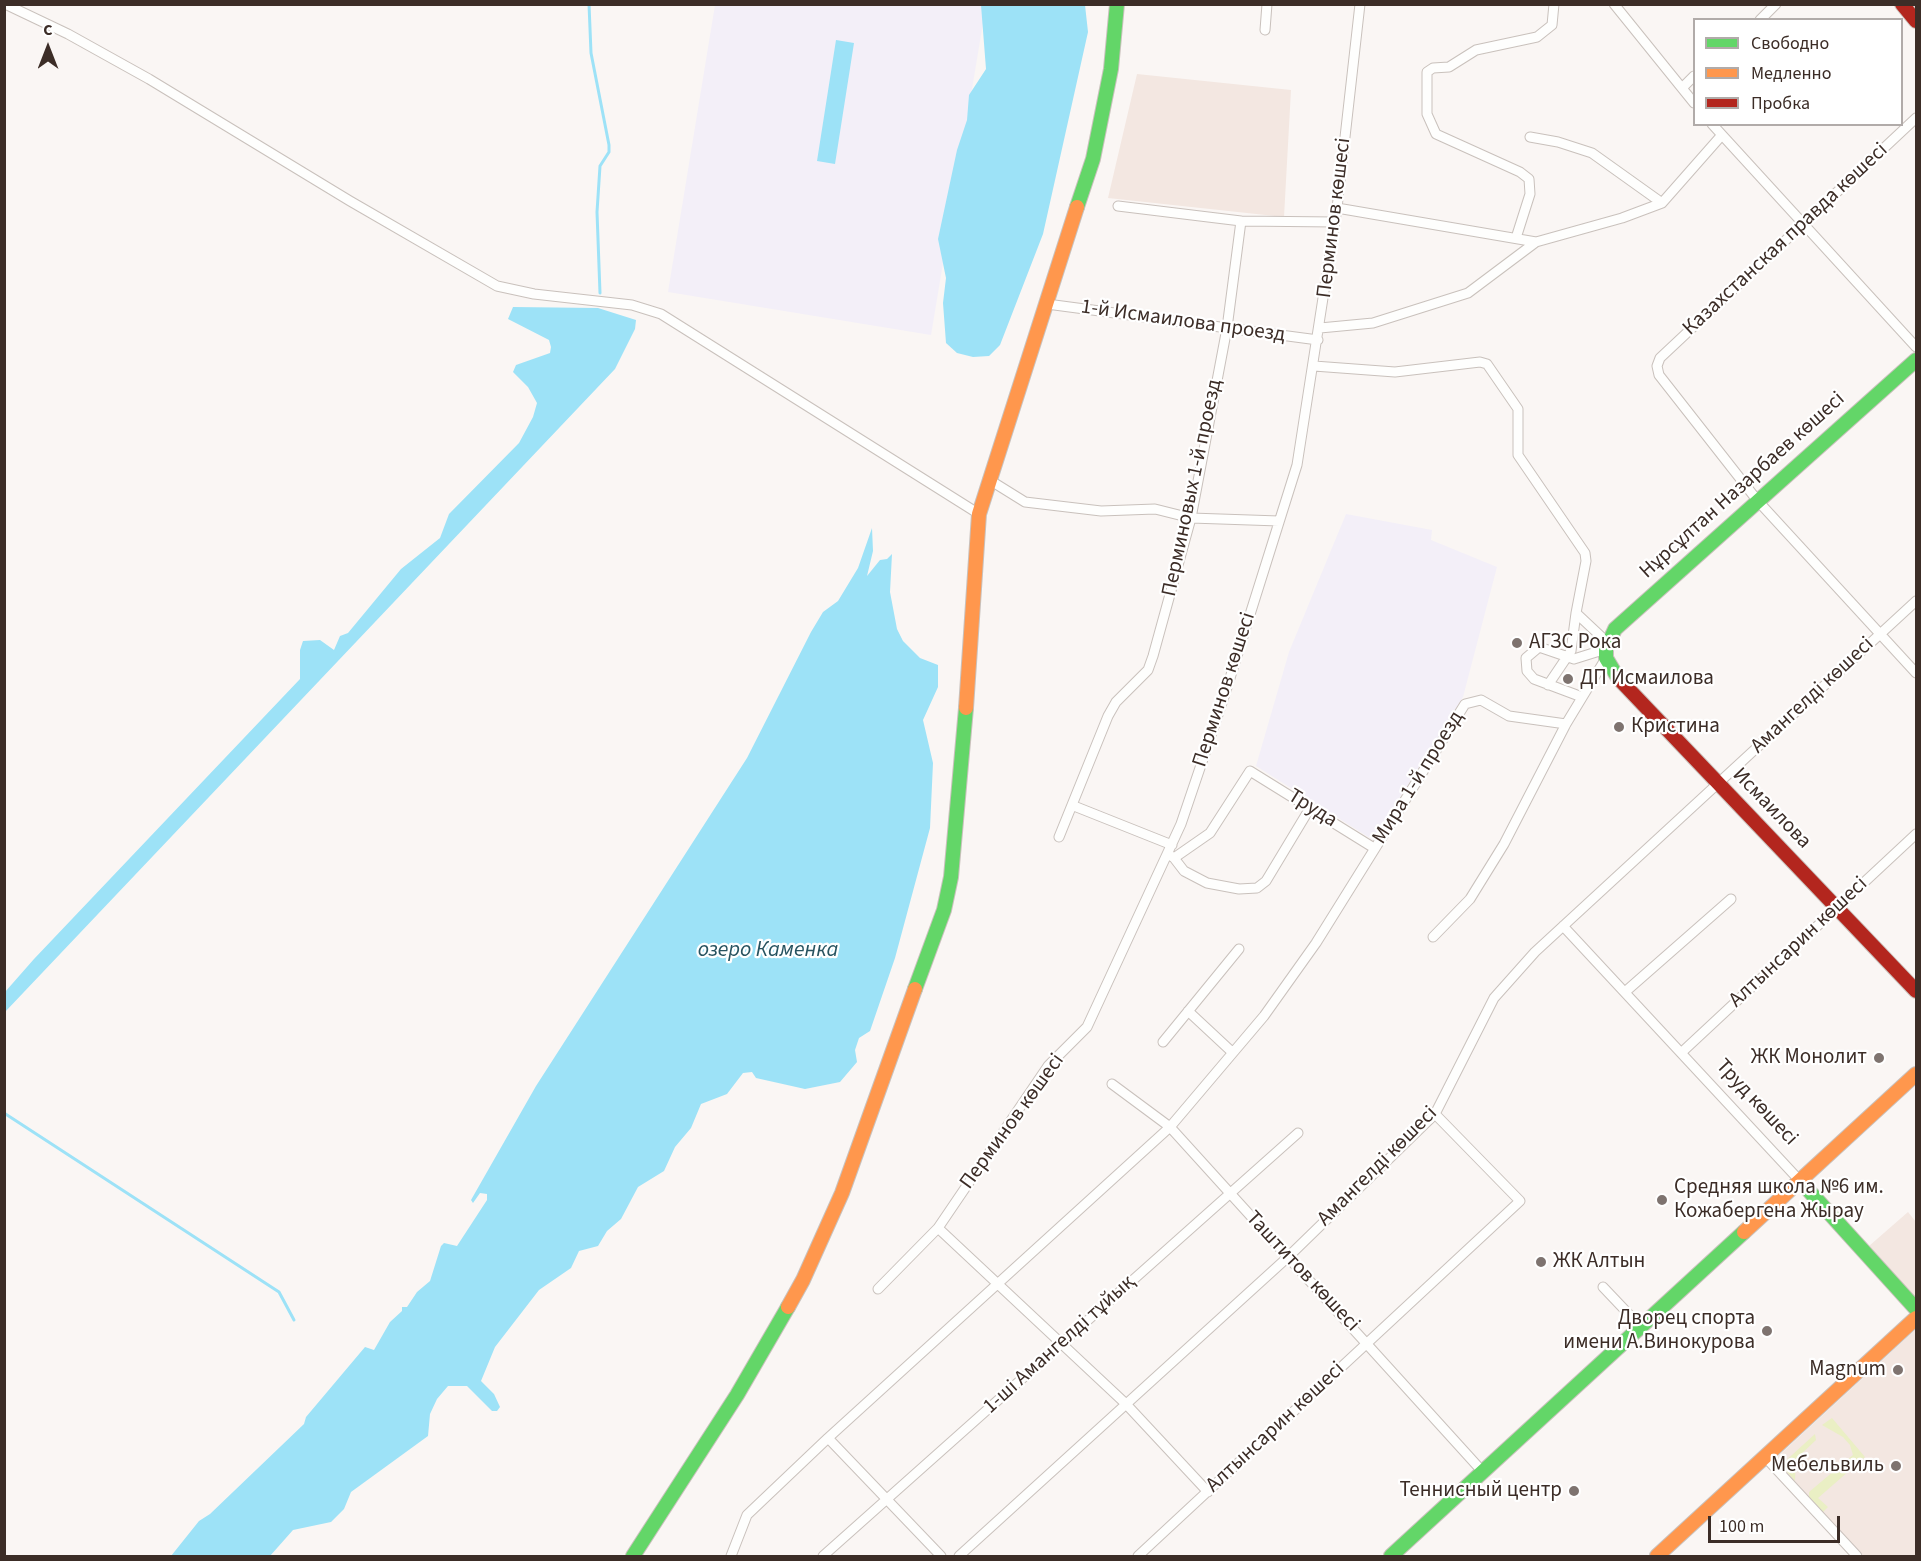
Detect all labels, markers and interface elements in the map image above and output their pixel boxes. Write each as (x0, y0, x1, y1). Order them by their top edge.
north arrow (18, 18, 78, 78)
legend (1693, 18, 1903, 126)
text: С (43, 19, 53, 41)
text: Свободно (1751, 31, 1829, 56)
text: Медленно (1751, 61, 1831, 86)
text: Пробка (1751, 91, 1810, 116)
street label: Перминов көшесі (1313, 137, 1357, 299)
street label: Казахстанская правда көшесі (1678, 138, 1894, 342)
street label: 1-й Исмаилова проезд (1079, 295, 1287, 349)
street label: Перминовых 1-й проезд (1158, 377, 1228, 599)
street label: Нұрсұлтан Назарбаев көшесі (1635, 387, 1851, 585)
street label: Перминов көшесі (1188, 609, 1262, 771)
place label: АГЗС Рока (1529, 630, 1621, 656)
street label: Амангелді көшесі (1746, 632, 1880, 760)
marker: АГЗС Рока (1510, 636, 1524, 650)
place label: ДП Исмаилова (1580, 666, 1714, 692)
marker: ДП Исмаилова (1561, 672, 1575, 686)
street label: Мира 1-й проезд (1368, 707, 1470, 849)
place label: Кристина (1631, 714, 1720, 740)
marker: Кристина (1612, 720, 1626, 734)
street label: Исмаилова (1726, 763, 1816, 855)
street label: Труда (1283, 784, 1341, 834)
street label: Алтынсарин көшесі (1724, 872, 1874, 1014)
water label: озеро Каменка (698, 938, 838, 964)
place label: ЖК Монолит (1751, 1045, 1867, 1071)
street label: Перминов көшесі (955, 1049, 1071, 1195)
marker: ЖК Монолит (1872, 1051, 1886, 1065)
street label: Труд көшесі (1710, 1054, 1802, 1152)
street label: Амангелді көшесі (1313, 1102, 1443, 1232)
place label: Средняя школа №6 им. Кожабергена Жырау (1674, 1175, 1884, 1225)
marker: Средняя школа №6 им. Кожабергена Жырау (1655, 1193, 1669, 1207)
street label: Таштитов көшесі (1240, 1207, 1364, 1337)
place label: ЖК Алтын (1553, 1249, 1645, 1275)
marker: ЖК Алтын (1534, 1255, 1548, 1269)
street label: 1-ші Амангелді тұйық (979, 1270, 1141, 1420)
place label: Дворец спорта имени А.Винокурова (1563, 1306, 1755, 1356)
marker: Дворец спорта имени А.Винокурова (1760, 1324, 1774, 1338)
street label: Алтынсарин көшесі (1201, 1357, 1351, 1499)
place label: Magnum (1809, 1357, 1886, 1383)
marker: Magnum (1891, 1363, 1905, 1377)
place label: Мебельвиль (1771, 1453, 1884, 1479)
marker: Мебельвиль (1889, 1459, 1903, 1473)
place label: Теннисный центр (1399, 1478, 1562, 1504)
marker: Теннисный центр (1567, 1484, 1581, 1498)
scale bar (1711, 1504, 1843, 1542)
text: 100 m (1719, 1514, 1764, 1539)

